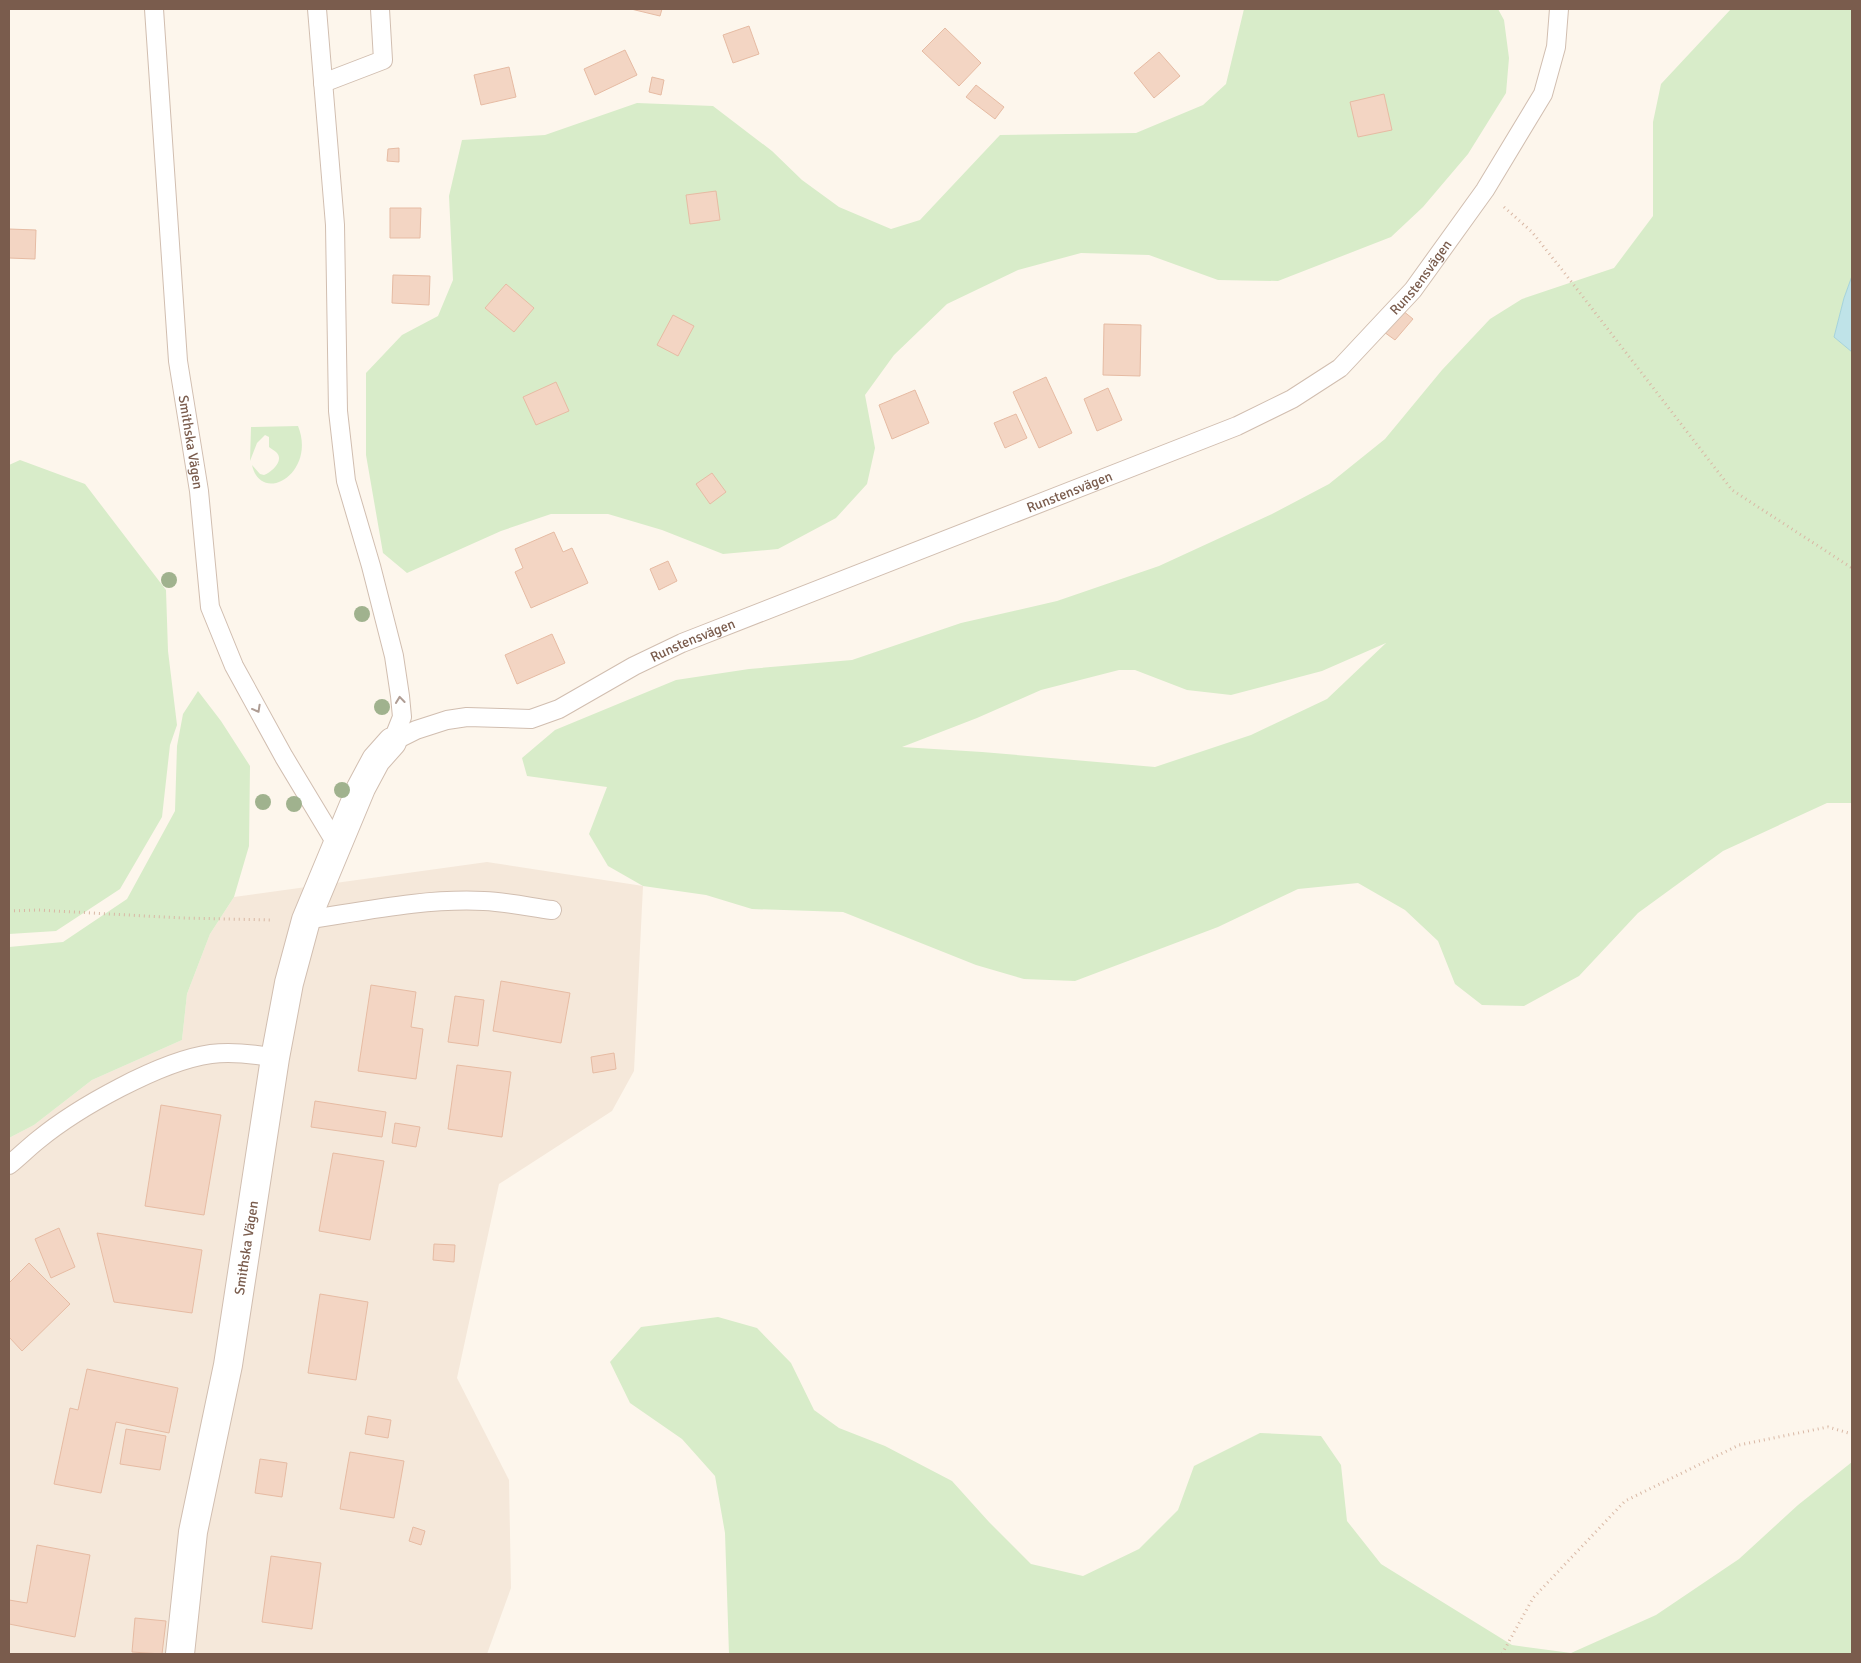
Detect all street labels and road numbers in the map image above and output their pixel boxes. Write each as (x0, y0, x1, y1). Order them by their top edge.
street label: Runstensvägen (1386, 237, 1455, 318)
street label: Smithska Vägen (175, 394, 207, 491)
street label: Runstensvägen (1024, 468, 1115, 516)
street label: Runstensvägen (648, 615, 738, 666)
street label: Smithska Vägen (231, 1199, 262, 1296)

